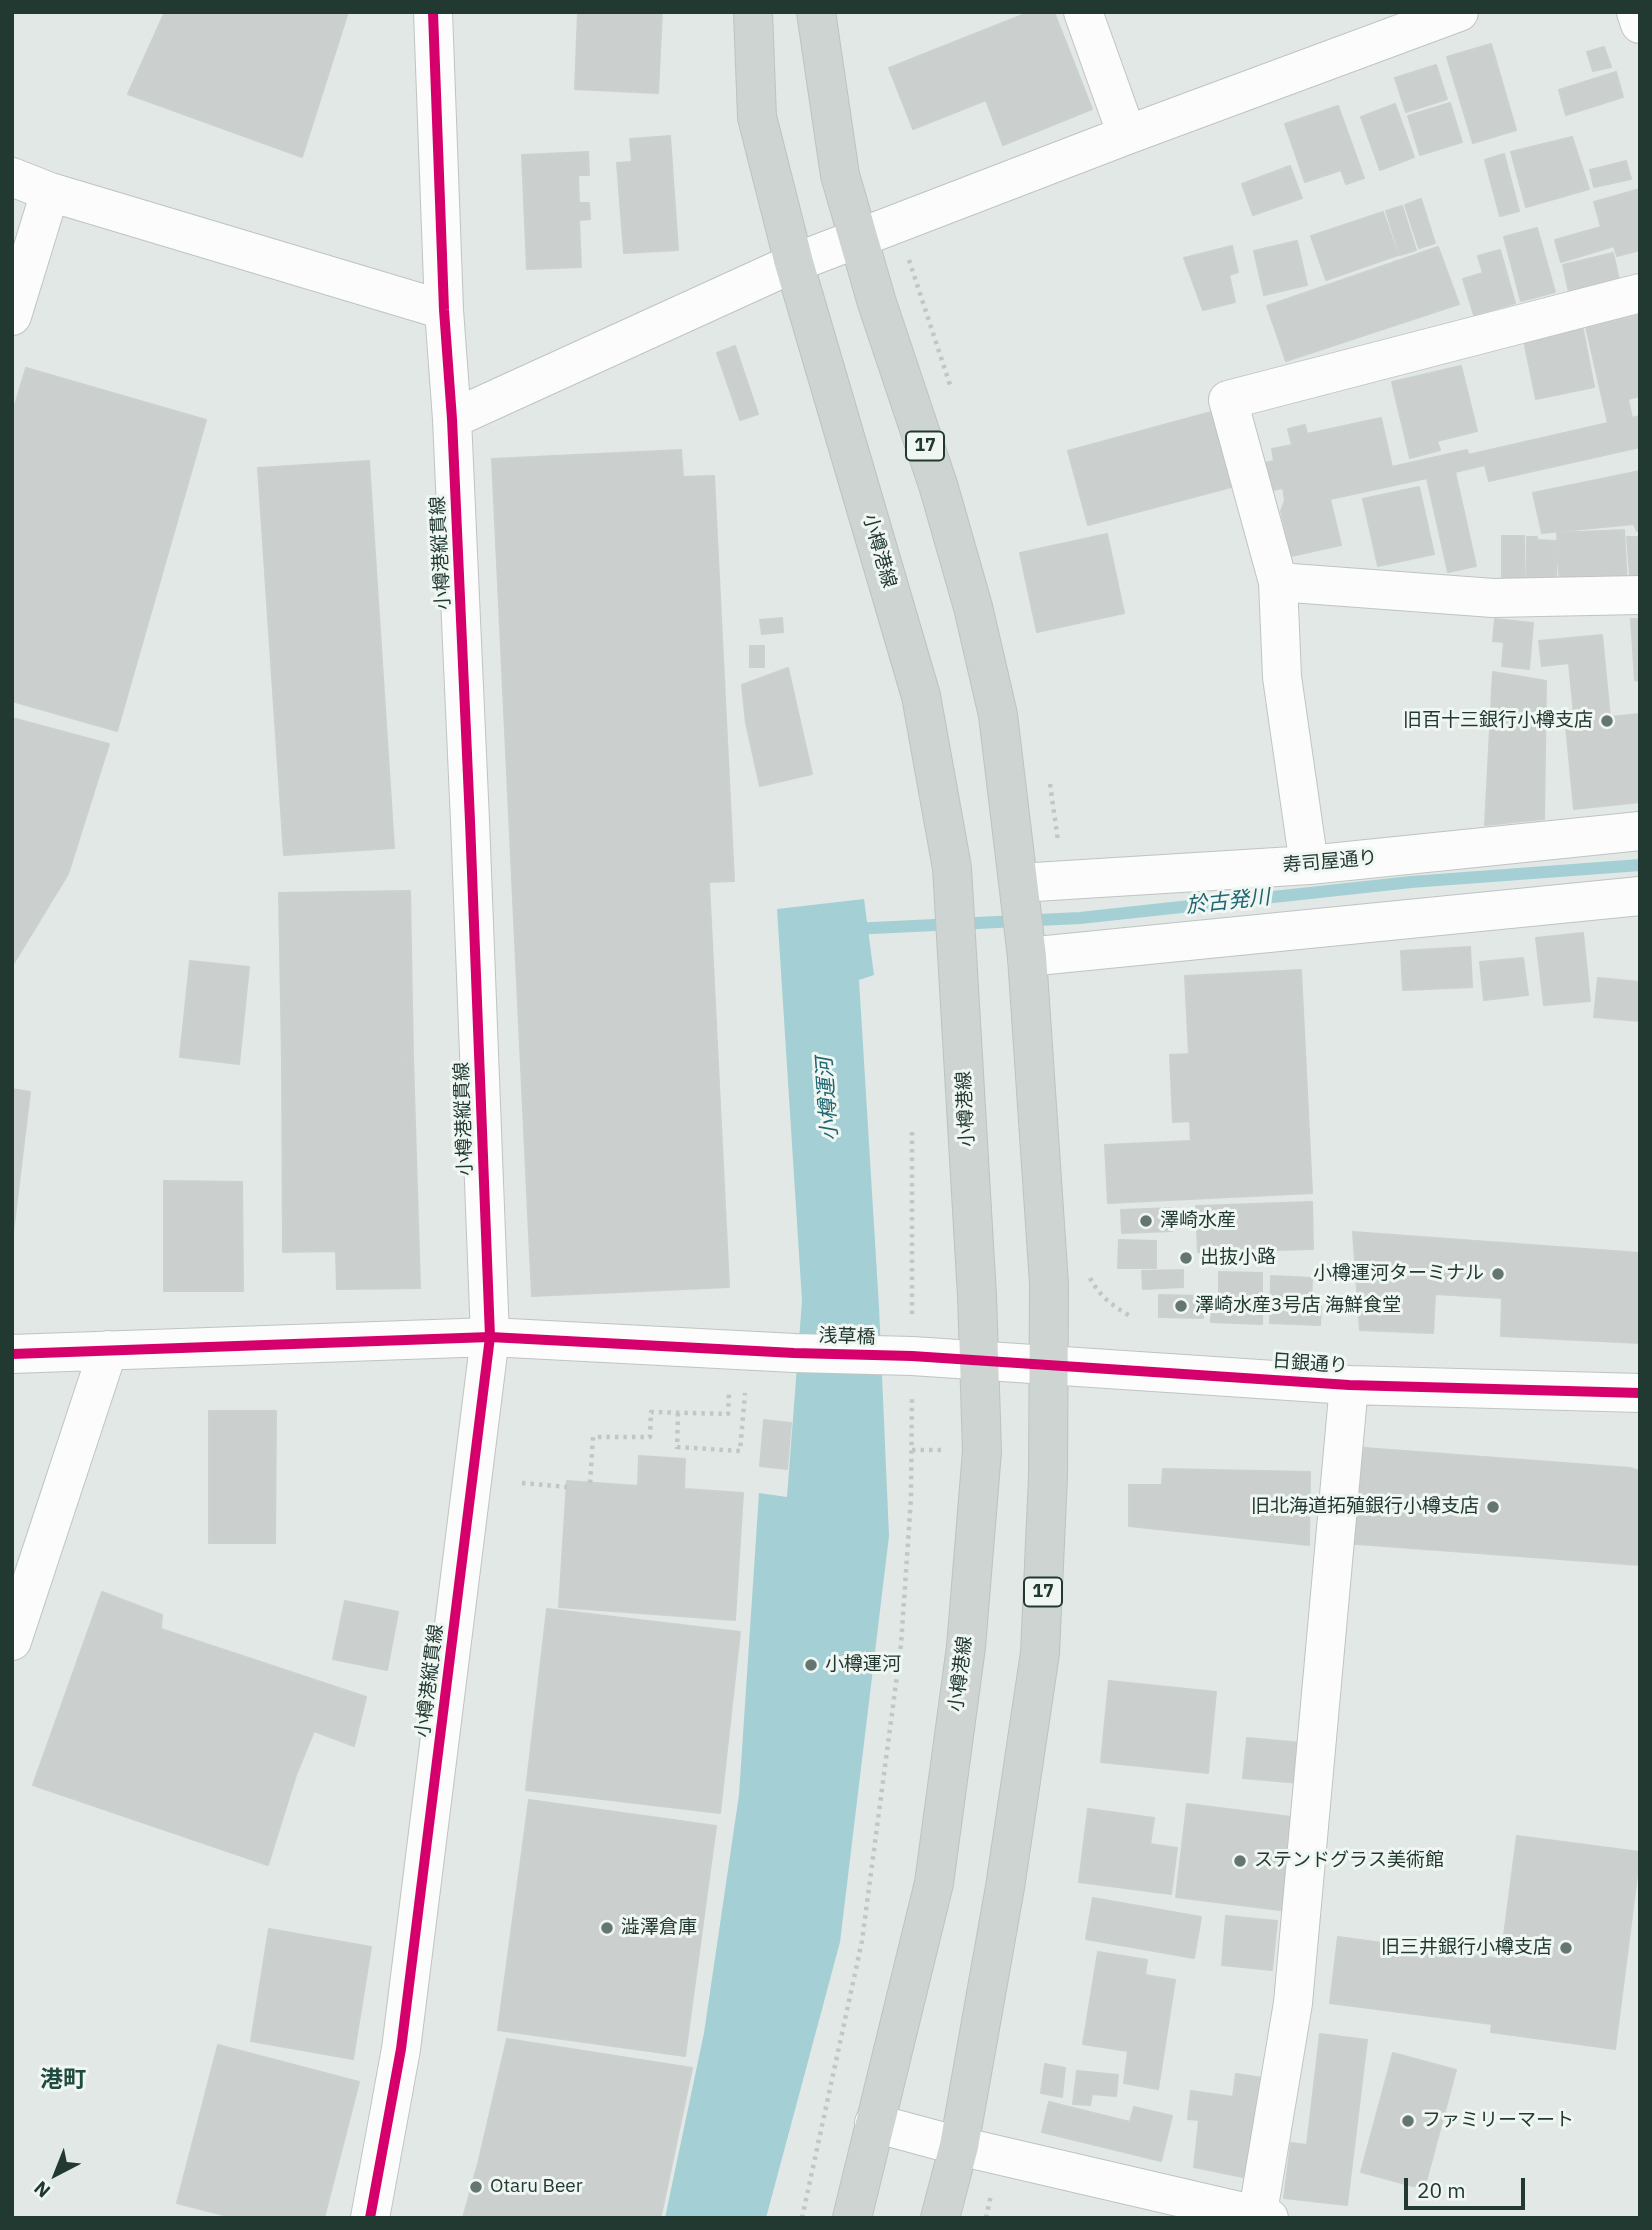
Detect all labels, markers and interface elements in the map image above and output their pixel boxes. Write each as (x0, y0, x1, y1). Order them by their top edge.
road number: 17 (906, 432, 944, 461)
street label: 小樽港縦貫線 (427, 495, 455, 611)
street label: 小樽港線 (858, 511, 900, 591)
place label: 旧百十三銀行小樽支店 (1403, 710, 1593, 732)
marker: 旧百十三銀行小樽支店 (1599, 713, 1615, 729)
street label: 寿司屋通り (1282, 847, 1378, 877)
water label: 於古発川 (1185, 885, 1271, 919)
water label: 小樽運河 (813, 1056, 843, 1142)
street label: 小樽港縦貫線 (451, 1062, 477, 1176)
street label: 小樽港線 (953, 1070, 979, 1148)
place label: 澤崎水産 (1160, 1210, 1236, 1232)
marker: 澤崎水産 (1138, 1213, 1154, 1229)
place label: 出抜小路 (1200, 1247, 1276, 1269)
marker: 出抜小路 (1178, 1250, 1194, 1266)
place label: 小樽運河ターミナル (1313, 1263, 1484, 1285)
marker: 小樽運河ターミナル (1490, 1266, 1506, 1282)
place label: 澤崎水産3号店 海鮮食堂 (1195, 1295, 1401, 1317)
marker: 澤崎水産3号店 海鮮食堂 (1173, 1298, 1189, 1314)
street label: 浅草橋 (818, 1325, 876, 1349)
street label: 日銀通り (1271, 1350, 1349, 1378)
place label: 旧北海道拓殖銀行小樽支店 (1251, 1496, 1479, 1518)
marker: 旧北海道拓殖銀行小樽支店 (1485, 1499, 1501, 1515)
road number: 17 (1024, 1577, 1062, 1606)
street label: 小樽港縦貫線 (412, 1623, 448, 1739)
street label: 小樽港線 (945, 1635, 977, 1713)
place label: 小樽運河 (825, 1654, 901, 1676)
marker: 小樽運河 (803, 1657, 819, 1673)
place label: ステンドグラス美術館 (1254, 1850, 1444, 1872)
marker: ステンドグラス美術館 (1232, 1853, 1248, 1869)
place label: 澁澤倉庫 (621, 1917, 697, 1939)
marker: 澁澤倉庫 (599, 1920, 615, 1936)
place label: 旧三井銀行小樽支店 (1381, 1937, 1552, 1959)
marker: 旧三井銀行小樽支店 (1558, 1940, 1574, 1956)
district label: 港町 (40, 2066, 86, 2094)
place label: ファミリーマート (1422, 2110, 1574, 2132)
marker: ファミリーマート (1400, 2113, 1416, 2129)
north arrow (21, 2139, 91, 2209)
scale bar (1407, 2164, 1528, 2208)
text: N (29, 2176, 55, 2203)
place label: Otaru Beer (490, 2176, 583, 2198)
text: 20 m (1417, 2176, 1466, 2204)
marker: Otaru Beer (468, 2179, 484, 2195)

